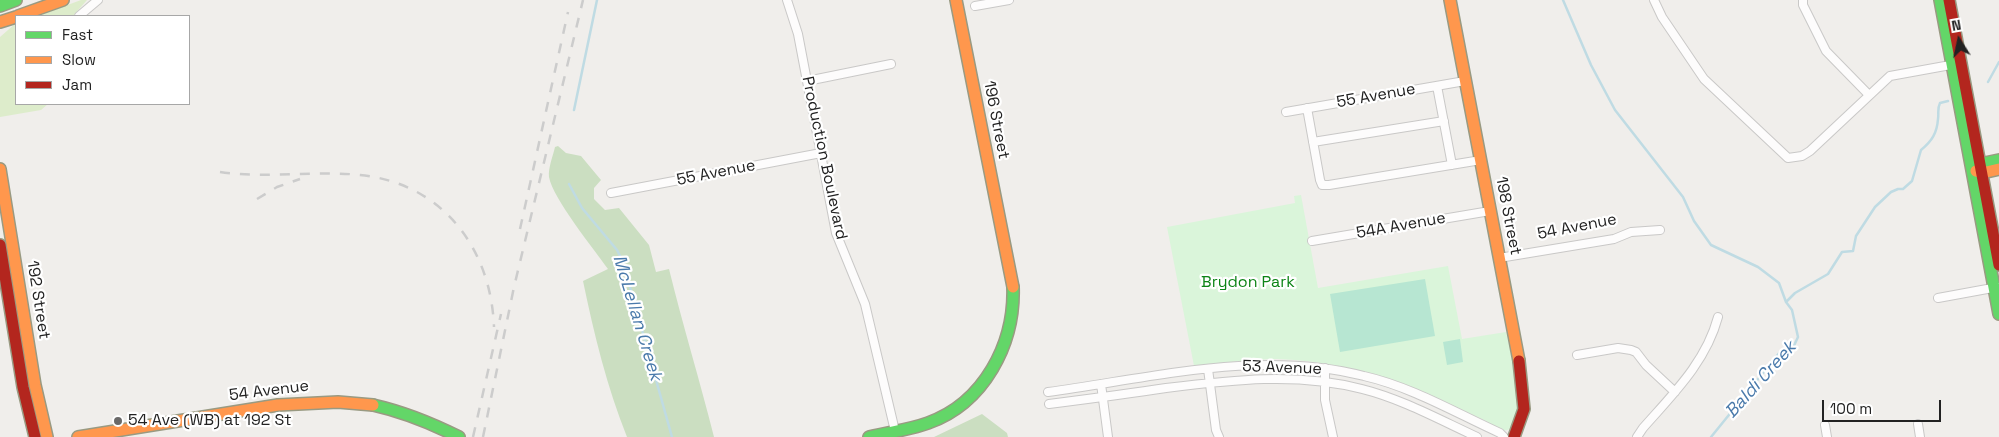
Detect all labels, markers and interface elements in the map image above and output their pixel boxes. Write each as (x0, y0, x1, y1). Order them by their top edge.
legend (15, 15, 190, 105)
north arrow (1934, 15, 1984, 65)
text: N (1950, 16, 1963, 35)
text: Fast (62, 25, 93, 44)
text: Slow (62, 50, 96, 69)
text: Jam (62, 75, 92, 94)
street label: Production Boulevard (797, 75, 851, 241)
street label: 196 Street (979, 79, 1013, 161)
street label: 55 Avenue (1335, 80, 1417, 112)
street label: 55 Avenue (675, 156, 757, 190)
street label: 198 Street (1491, 175, 1525, 257)
street label: 54A Avenue (1355, 209, 1447, 243)
street label: 54 Avenue (1536, 210, 1618, 244)
water label: McLellan Creek (608, 252, 666, 384)
street label: 192 Street (22, 259, 54, 341)
park label: Brydon Park (1201, 273, 1295, 293)
water label: Baldi Creek (1721, 337, 1801, 423)
street label: 53 Avenue (1242, 357, 1322, 379)
street label: 54 Avenue (228, 377, 310, 405)
scale bar (1824, 390, 1943, 422)
text: 100 m (1830, 399, 1872, 418)
place label: 54 Ave (WB) at 192 St (128, 411, 292, 431)
marker: 54 Ave (WB) at 192 St (112, 415, 124, 427)

